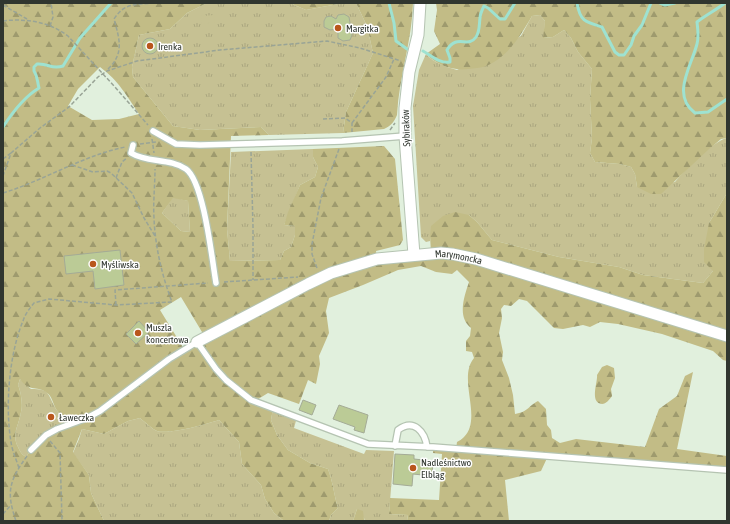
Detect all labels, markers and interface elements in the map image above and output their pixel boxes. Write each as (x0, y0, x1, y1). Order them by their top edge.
marker: Margitka (333, 23, 343, 33)
place label: Margitka (346, 23, 379, 34)
marker: Irenka (145, 41, 155, 51)
place label: Irenka (158, 41, 182, 52)
street label: Sybiraków (400, 109, 412, 147)
street label: Marymoncka (434, 247, 484, 266)
marker: Myśliwska (88, 259, 98, 269)
place label: Myśliwska (101, 259, 139, 270)
place label: Muszla koncertowa (146, 322, 189, 345)
marker: Muszla koncertowa (133, 328, 143, 338)
marker: Ławeczka (46, 412, 56, 422)
place label: Ławeczka (59, 412, 95, 423)
place label: Nadleśnictwo Elbląg (421, 457, 472, 480)
marker: Nadleśnictwo Elbląg (408, 463, 418, 473)

